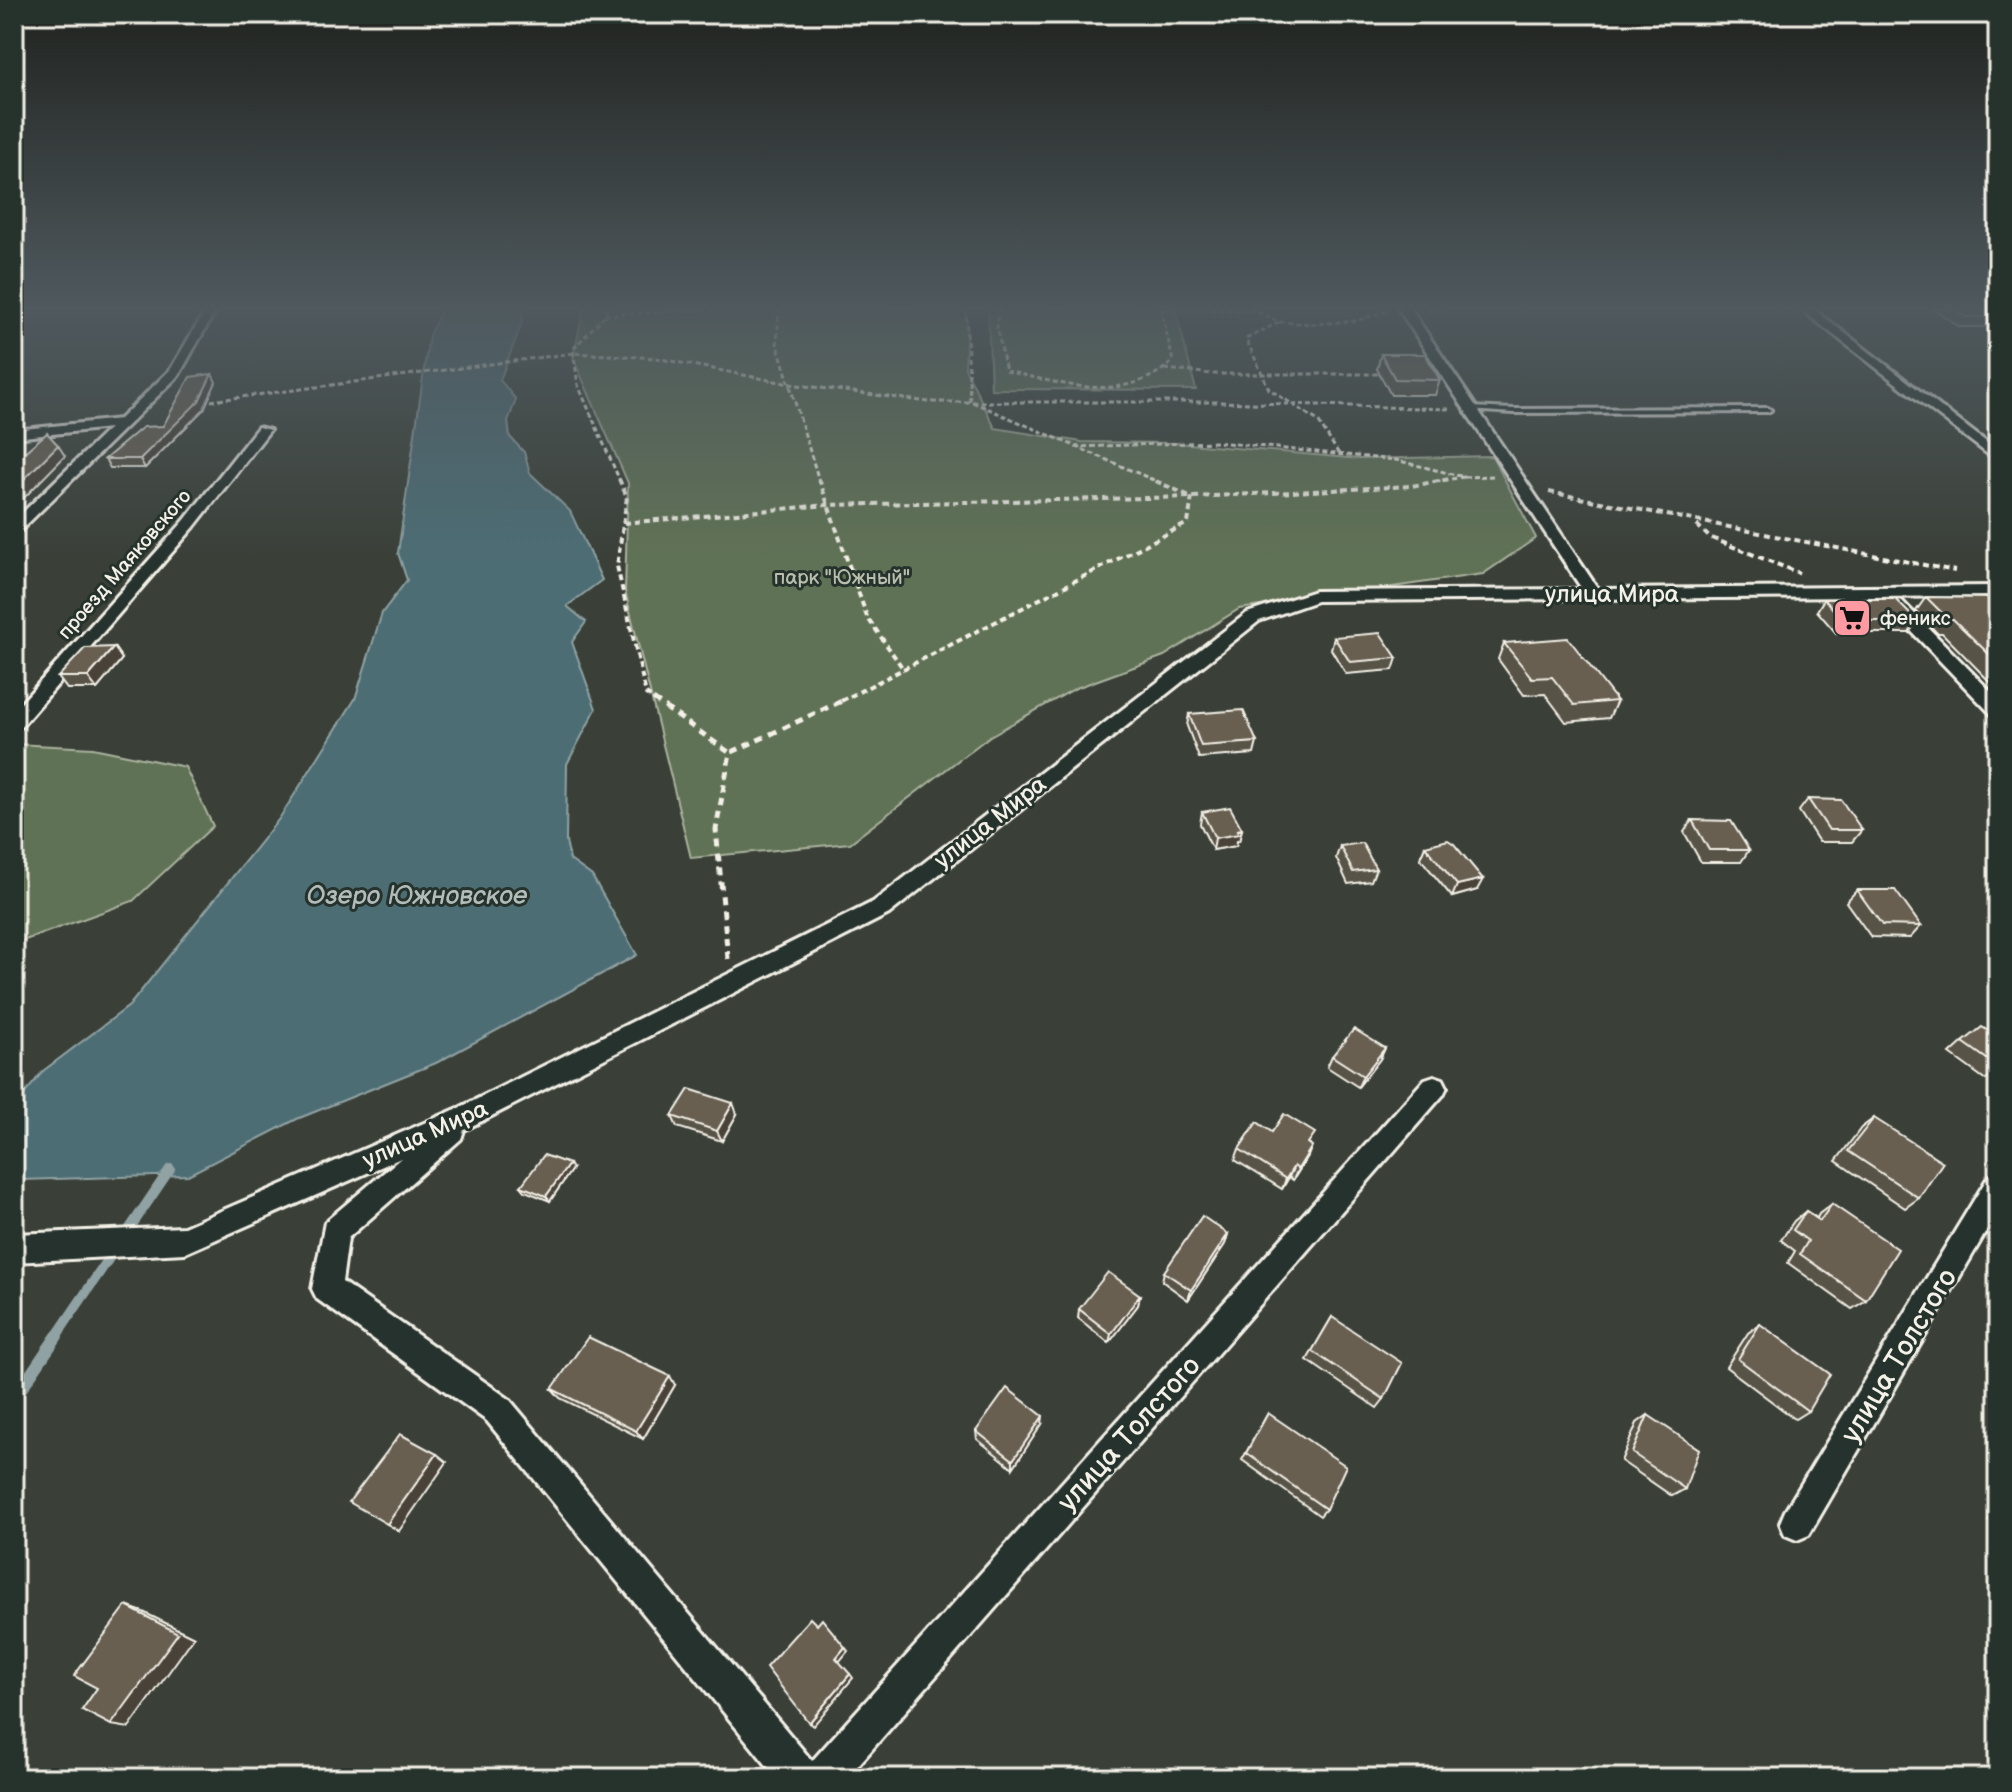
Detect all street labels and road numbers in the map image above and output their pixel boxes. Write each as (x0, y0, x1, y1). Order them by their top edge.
street label: проезд Маяковского (53, 485, 196, 645)
street label: улица Мира (1545, 580, 1679, 609)
street label: улица Мира (929, 770, 1052, 875)
street label: улица Мира (358, 1094, 492, 1175)
street label: улица Толстого (1834, 1263, 1964, 1449)
street label: улица Толстого (1051, 1350, 1207, 1518)

